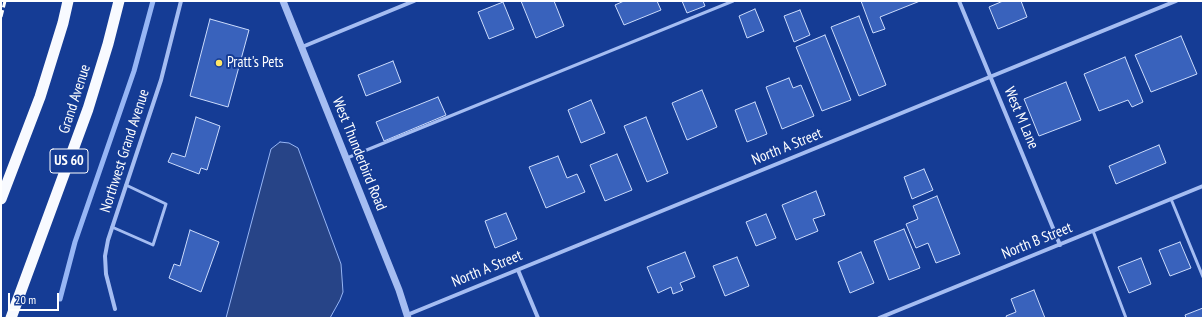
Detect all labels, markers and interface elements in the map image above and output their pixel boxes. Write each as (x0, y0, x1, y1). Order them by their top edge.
place label: Pratt's Pets (227, 54, 284, 72)
marker: Pratt's Pets (214, 58, 224, 68)
street label: Grand Avenue (55, 62, 95, 136)
street label: West M Lane (1000, 84, 1042, 152)
street label: Northwest Grand Avenue (97, 87, 153, 215)
street label: West Thunderbird Road (328, 95, 390, 213)
street label: North A Street (749, 125, 825, 169)
road number: US 60 (50, 149, 88, 173)
street label: North B Street (999, 219, 1075, 263)
street label: North A Street (449, 247, 525, 291)
scale bar (10, 285, 61, 311)
text: 20 m (15, 292, 36, 307)

